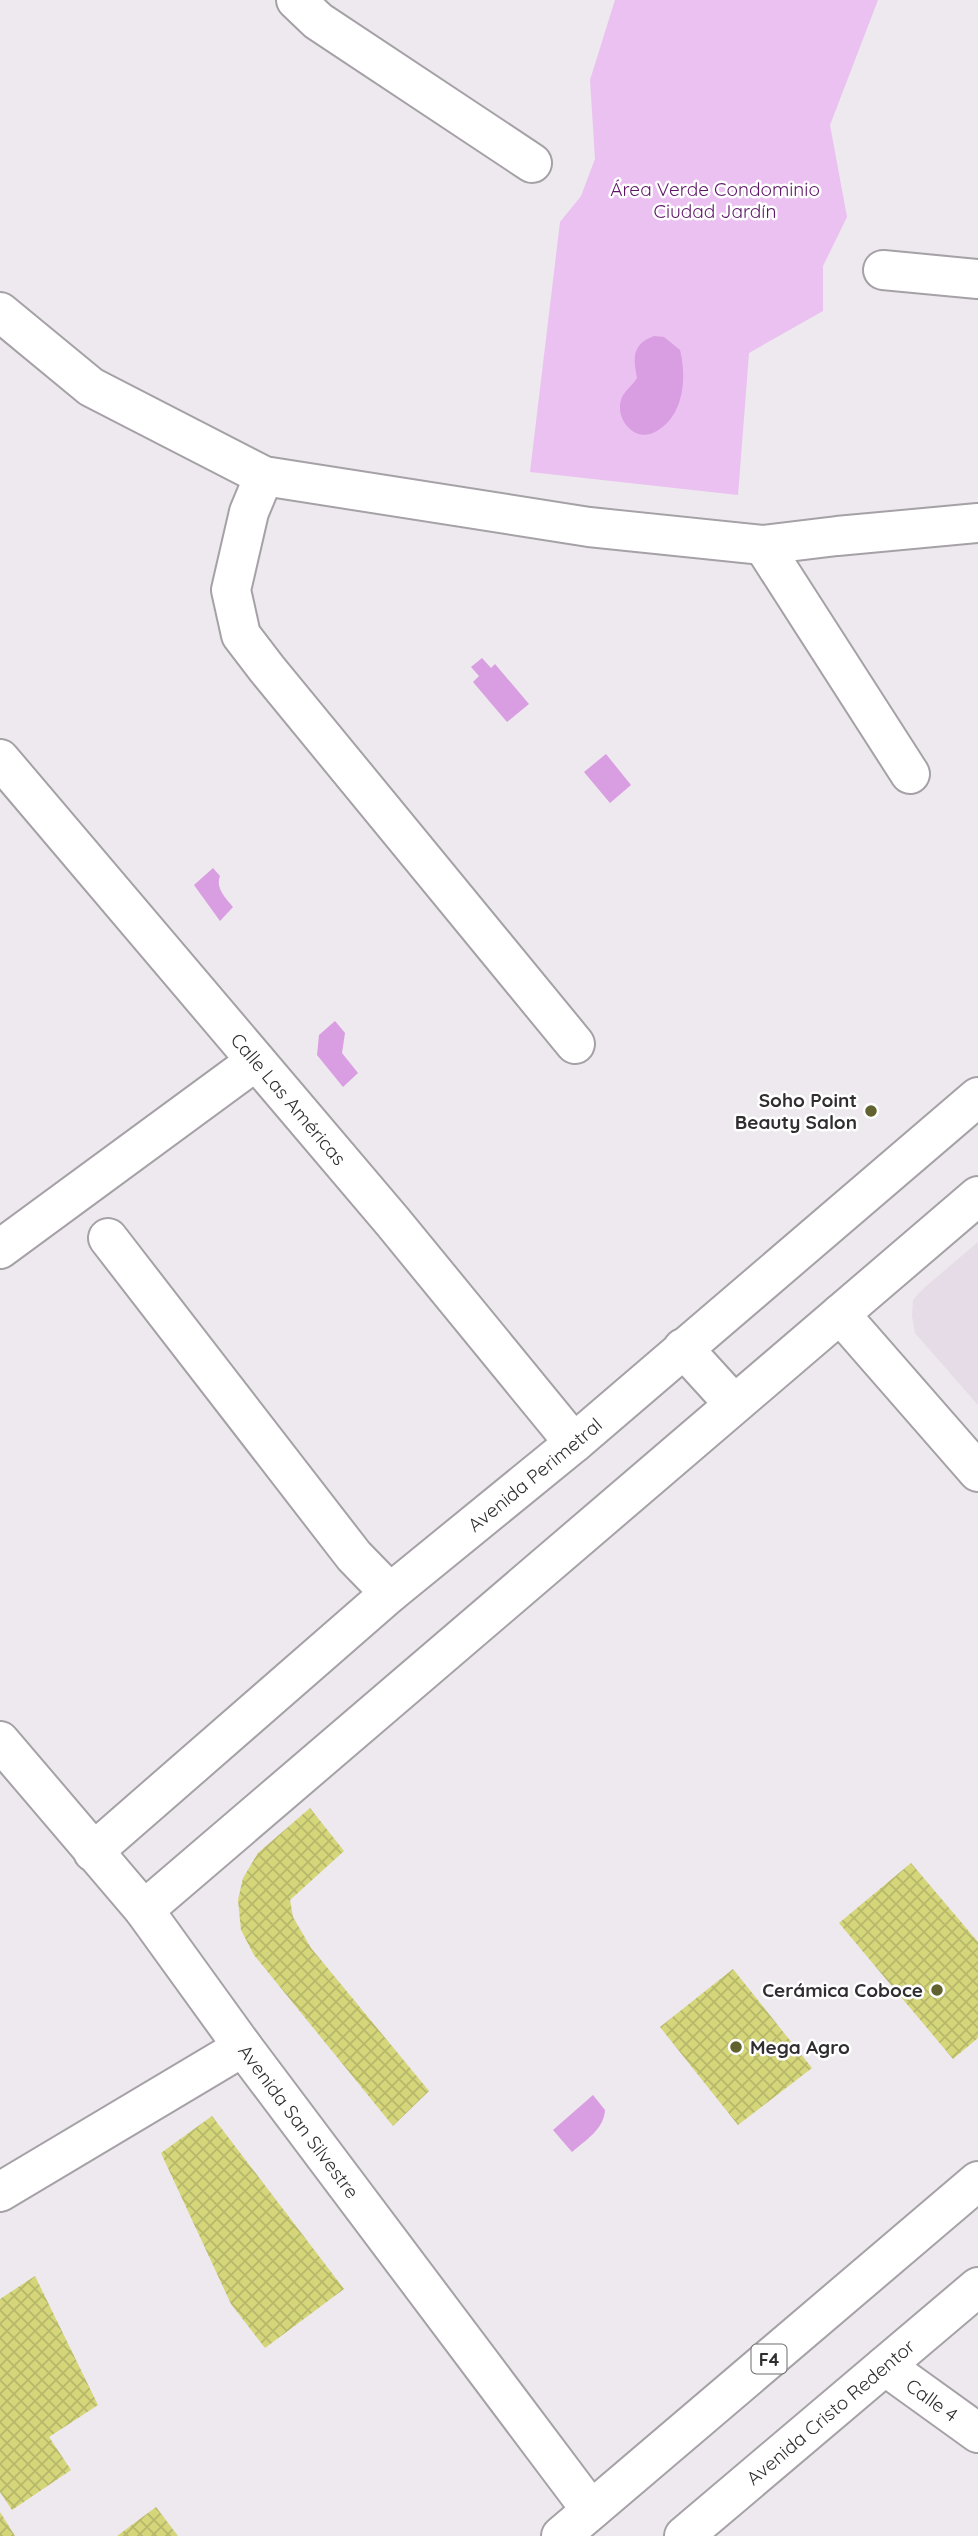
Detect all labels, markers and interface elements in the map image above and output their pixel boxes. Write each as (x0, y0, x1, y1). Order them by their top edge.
park label: Área Verde Condominio Ciudad Jardín (610, 177, 820, 223)
street label: Calle Las Américas (226, 1028, 352, 1170)
place label: Soho Point Beauty Salon (735, 1088, 857, 1134)
marker: Soho Point Beauty Salon (863, 1103, 879, 1119)
street label: Avenida Perimetral (463, 1413, 607, 1537)
place label: Cerámica Coboce (762, 1978, 923, 2002)
marker: Cerámica Coboce (929, 1982, 945, 1998)
place label: Mega Agro (750, 2035, 850, 2059)
marker: Mega Agro (728, 2039, 744, 2055)
street label: Avenida San Silvestre (233, 2040, 364, 2203)
street label: Avenida Cristo Redentor (741, 2333, 920, 2490)
road number: F4 (752, 2344, 786, 2374)
street label: Calle 4 (901, 2373, 963, 2427)

